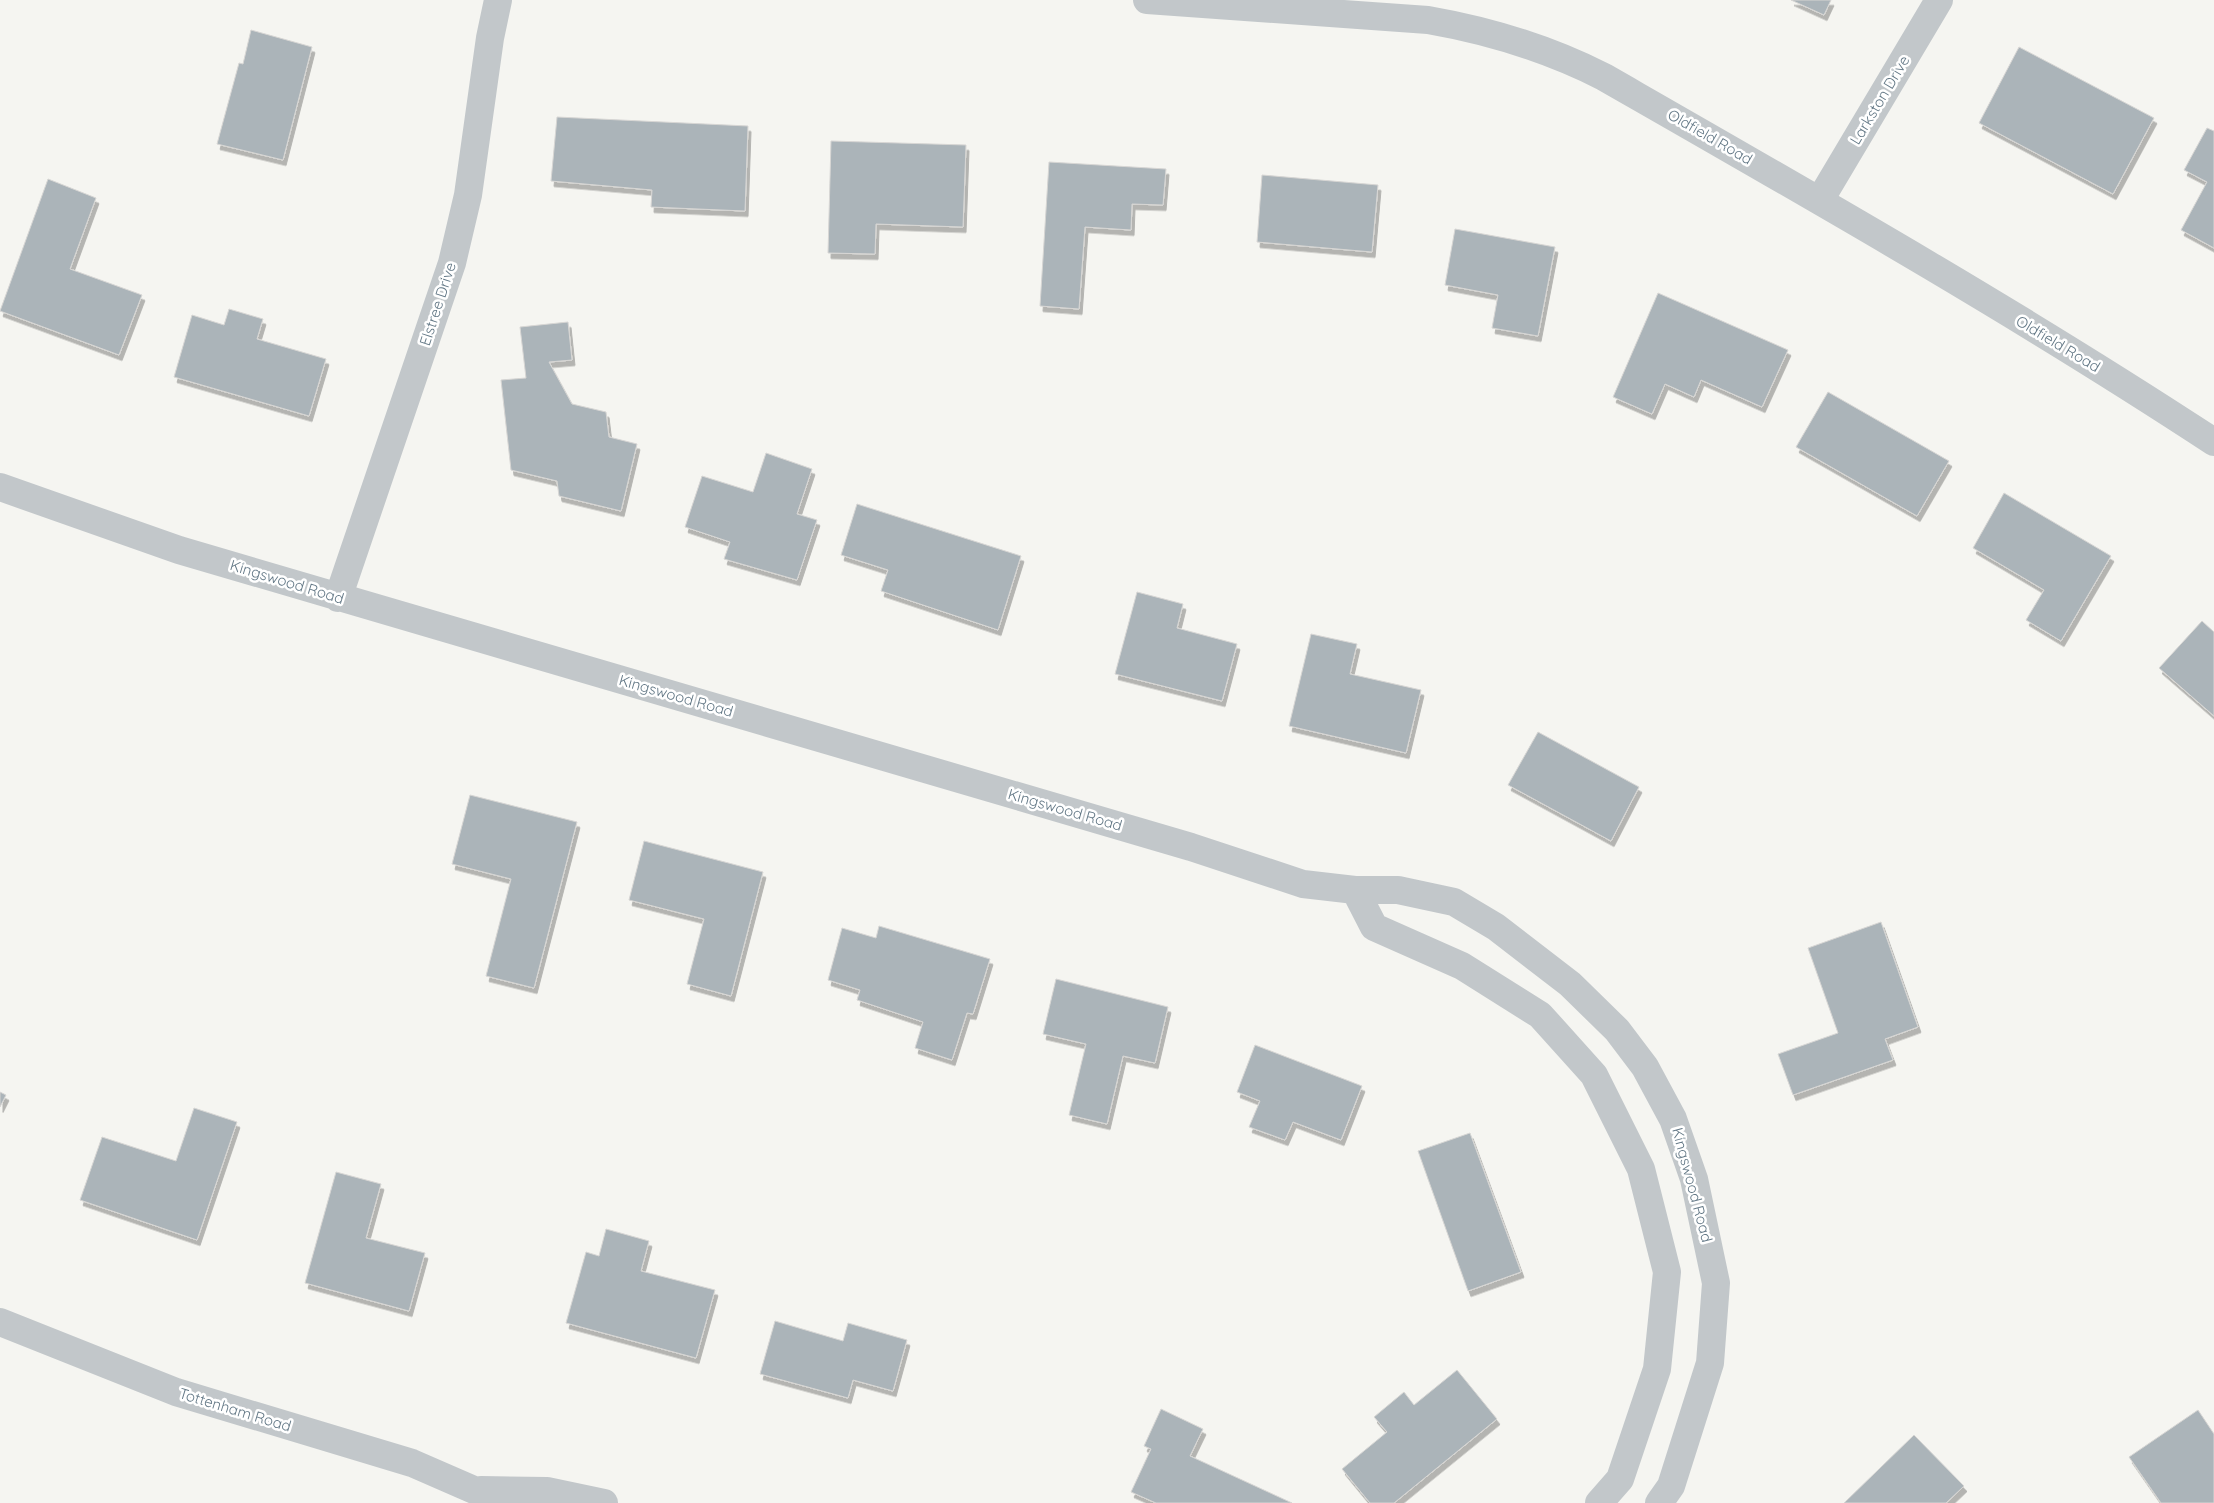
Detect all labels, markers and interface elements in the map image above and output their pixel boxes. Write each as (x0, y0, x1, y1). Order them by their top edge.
street label: Larkston Drive (1845, 52, 1914, 148)
street label: Oldfield Road (1665, 105, 1756, 168)
street label: Elstree Drive (415, 260, 460, 348)
street label: Oldfield Road (2013, 311, 2104, 376)
street label: Kingswood Road (228, 555, 346, 608)
street label: Kingswood Road (617, 670, 736, 721)
street label: Kingswood Road (1006, 784, 1125, 835)
street label: Kingswood Road (1668, 1125, 1717, 1244)
street label: Tottenham Road (177, 1383, 293, 1436)

